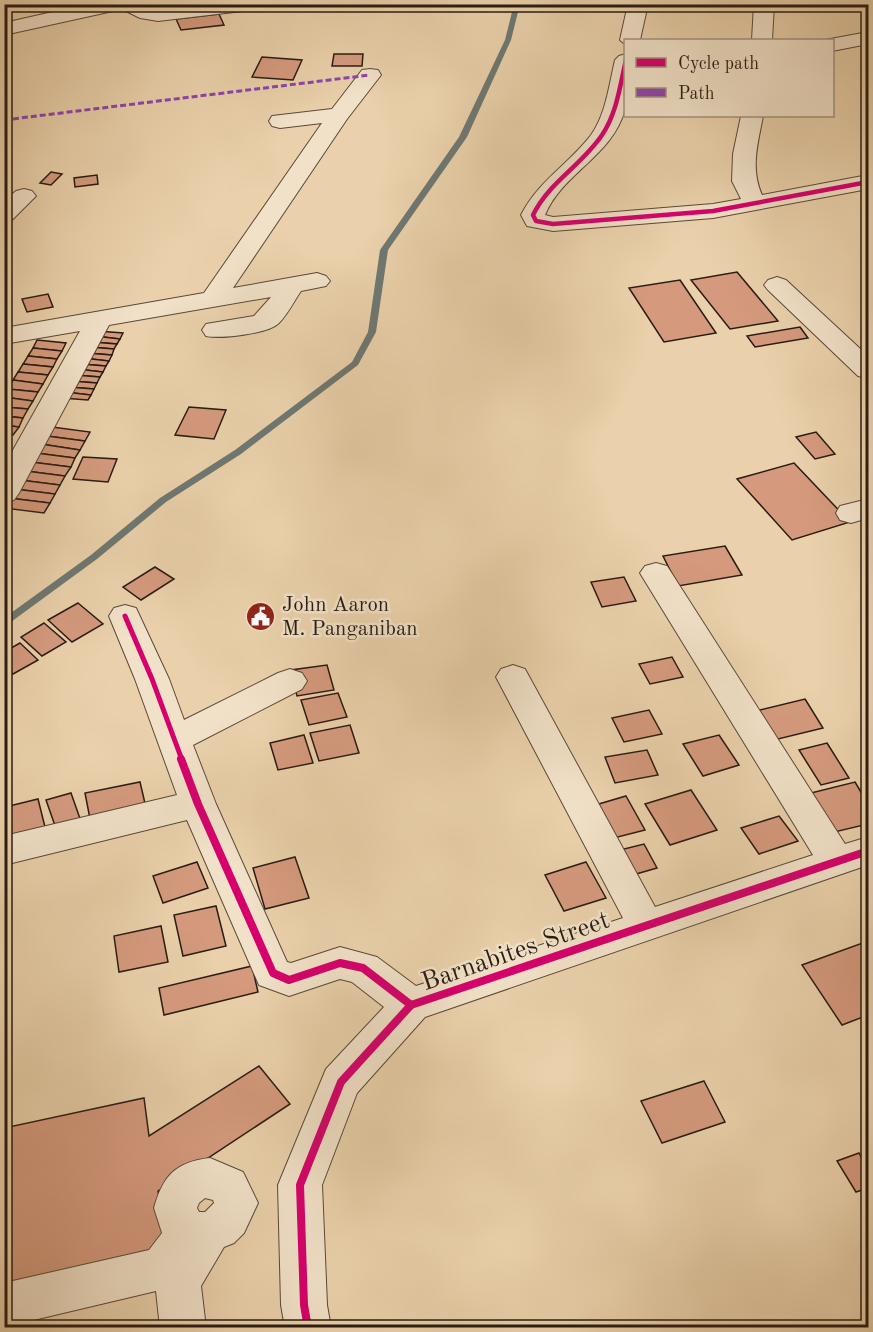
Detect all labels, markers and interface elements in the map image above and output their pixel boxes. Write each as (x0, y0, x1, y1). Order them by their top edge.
legend (624, 39, 834, 117)
text: Cycle path (678, 55, 759, 73)
text: Path (678, 85, 715, 103)
place label: John Aaron M. Panganiban (282, 595, 418, 640)
public building icon: John Aaron M. Panganiban (245, 600, 277, 632)
street label: Barnabites Street (418, 908, 613, 996)

